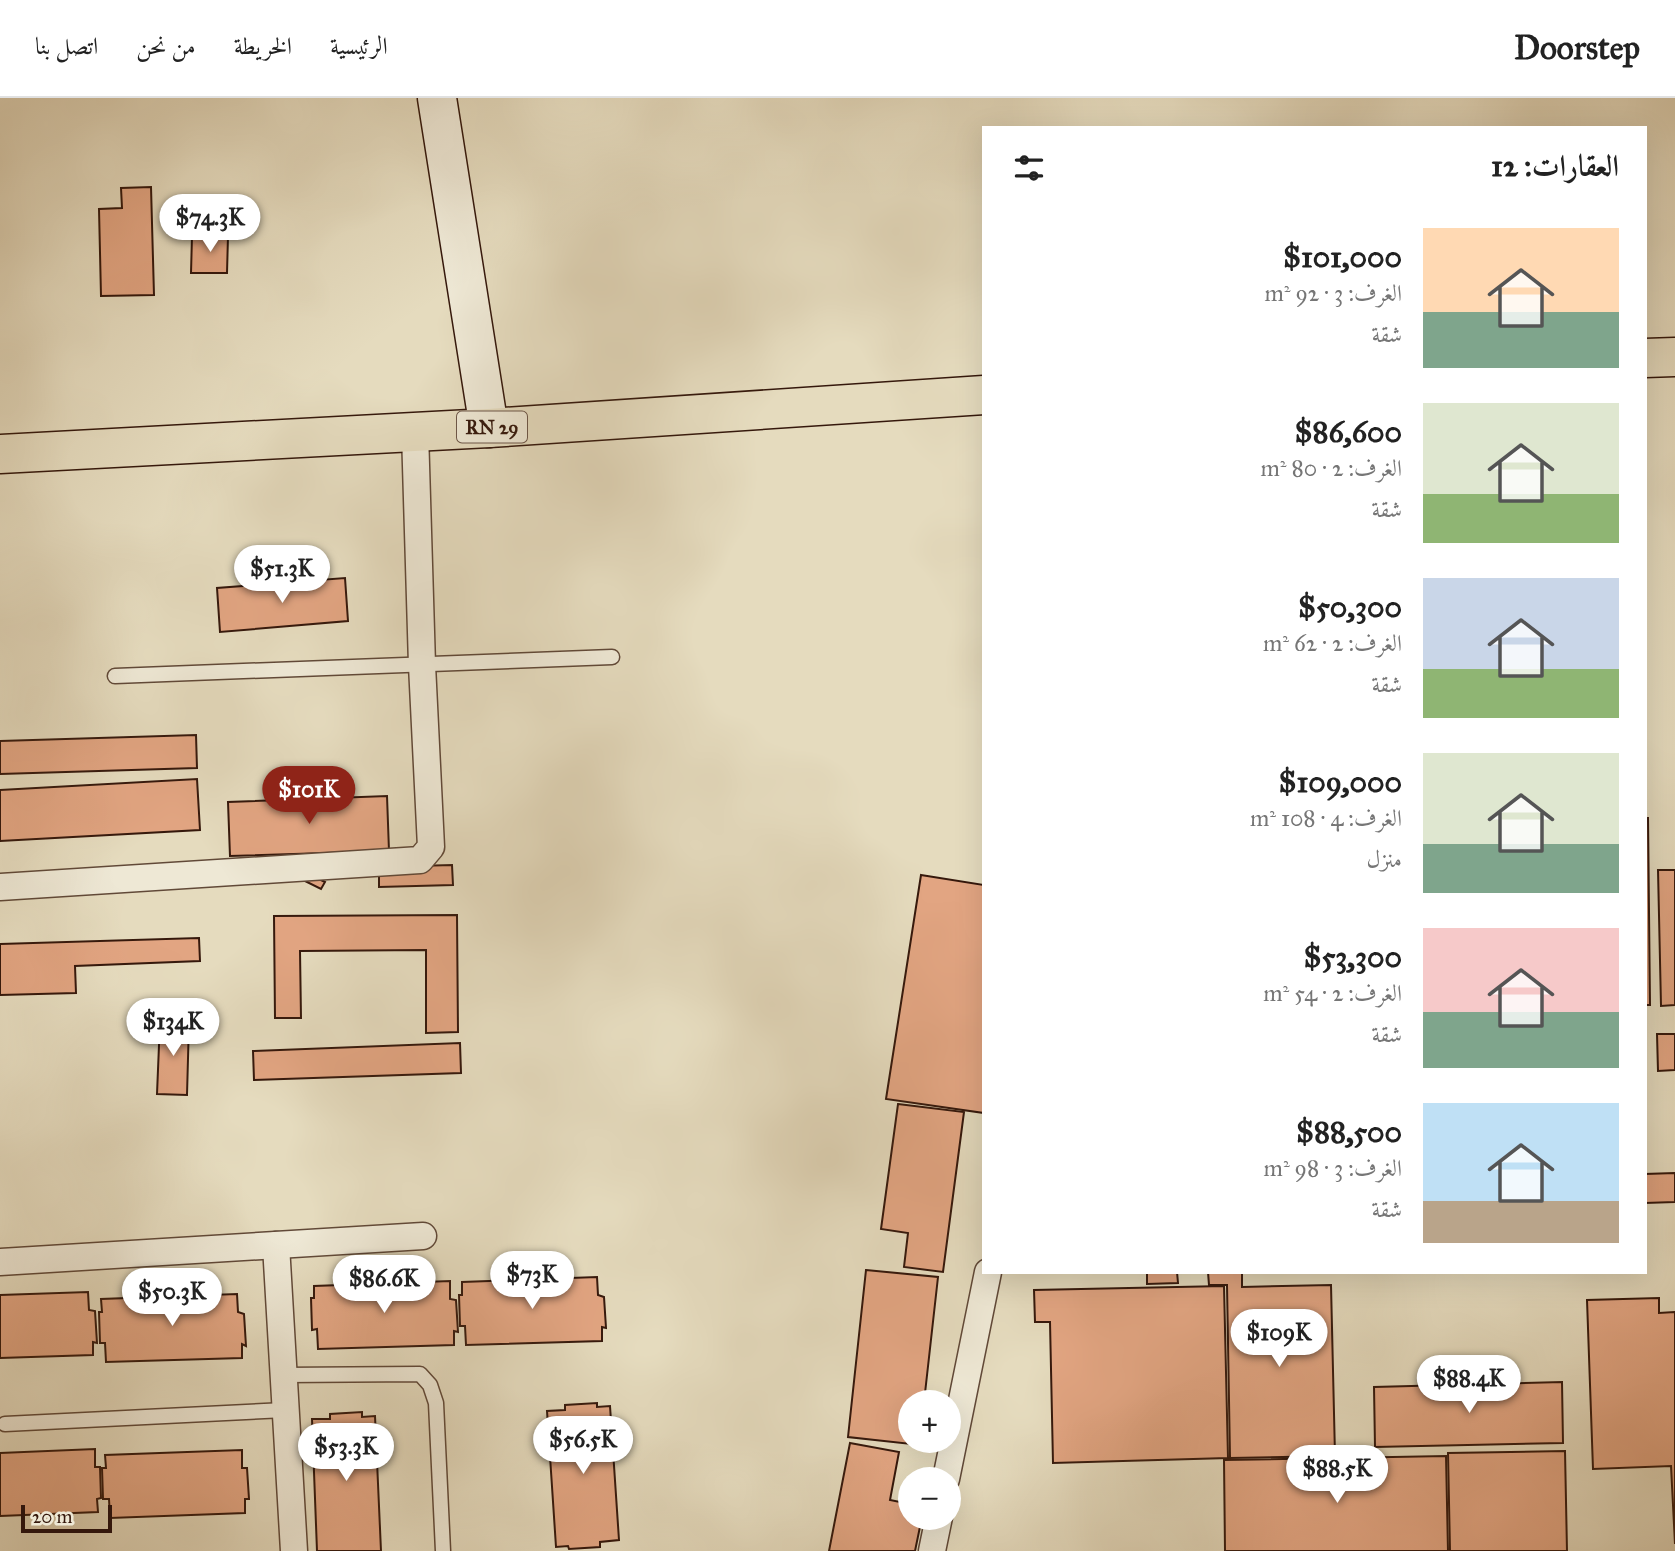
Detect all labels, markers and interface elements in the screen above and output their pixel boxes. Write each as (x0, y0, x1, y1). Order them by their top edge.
text: Doorstep (1514, 28, 1640, 68)
text: اتصل بنا (35, 31, 98, 61)
text: من نحن (136, 31, 196, 61)
text: الخريطة (234, 31, 292, 61)
text: الرئيسية (330, 31, 388, 61)
text: العقارات: 12 (1491, 148, 1619, 184)
icon: filters (1010, 149, 1048, 187)
pin: $74.3K (153, 194, 267, 254)
text: $74.3K (175, 203, 245, 231)
text: $101,000 (1283, 239, 1402, 275)
icon: home (1479, 256, 1563, 340)
text: الغرف: 3 · 92 m² (1265, 279, 1402, 307)
text: شقة (1372, 320, 1402, 348)
road number: RN 29 (457, 412, 527, 442)
text: $86,600 (1295, 414, 1402, 450)
icon: home (1479, 431, 1563, 515)
text: الغرف: 2 · 80 m² (1260, 454, 1402, 482)
text: شقة (1372, 495, 1402, 523)
pin: $51.3K (225, 546, 339, 605)
text: $51.3K (250, 554, 314, 582)
text: $50,300 (1298, 589, 1402, 625)
icon: home (1479, 606, 1563, 690)
text: الغرف: 2 · 62 m² (1263, 629, 1402, 657)
text: شقة (1372, 670, 1402, 698)
text: $109,000 (1279, 764, 1402, 800)
pin: $101K (260, 766, 358, 826)
text: $101K (278, 775, 340, 803)
icon: home (1479, 781, 1563, 865)
text: الغرف: 4 · 108 m² (1250, 804, 1402, 832)
text: منزل (1367, 845, 1402, 873)
text: $53,300 (1303, 939, 1402, 975)
icon: home (1479, 956, 1563, 1040)
text: الغرف: 2 · 54 m² (1263, 979, 1402, 1007)
pin: $134K (124, 998, 222, 1058)
text: $134K (142, 1007, 204, 1035)
text: شقة (1372, 1020, 1402, 1048)
text: $88,500 (1296, 1114, 1402, 1150)
icon: home (1479, 1131, 1563, 1215)
text: الغرف: 3 · 98 m² (1264, 1154, 1402, 1182)
text: شقة (1372, 1195, 1402, 1223)
pin: $73K (491, 1252, 573, 1311)
pin: $86.6K (327, 1256, 441, 1315)
text: $73K (506, 1260, 558, 1288)
text: $86.6K (349, 1264, 419, 1292)
pin: $50.3K (115, 1268, 229, 1328)
text: $50.3K (138, 1277, 206, 1305)
pin: $109K (1230, 1310, 1328, 1369)
text: $109K (1247, 1318, 1311, 1346)
pin: $88.4K (1412, 1356, 1526, 1415)
text: $88.4K (1433, 1364, 1505, 1392)
map controls (898, 1390, 961, 1530)
button: + (898, 1390, 961, 1453)
pin: $56.5K (526, 1416, 640, 1476)
pin: $53.3K (289, 1424, 403, 1483)
text: $56.5K (549, 1425, 617, 1453)
text: $53.3K (314, 1432, 378, 1460)
pin: $88.5K (1280, 1446, 1394, 1505)
text: $88.5K (1302, 1454, 1372, 1482)
button: − (898, 1467, 961, 1530)
scale bar (21, 1502, 112, 1534)
text: 20 m (32, 1505, 73, 1528)

